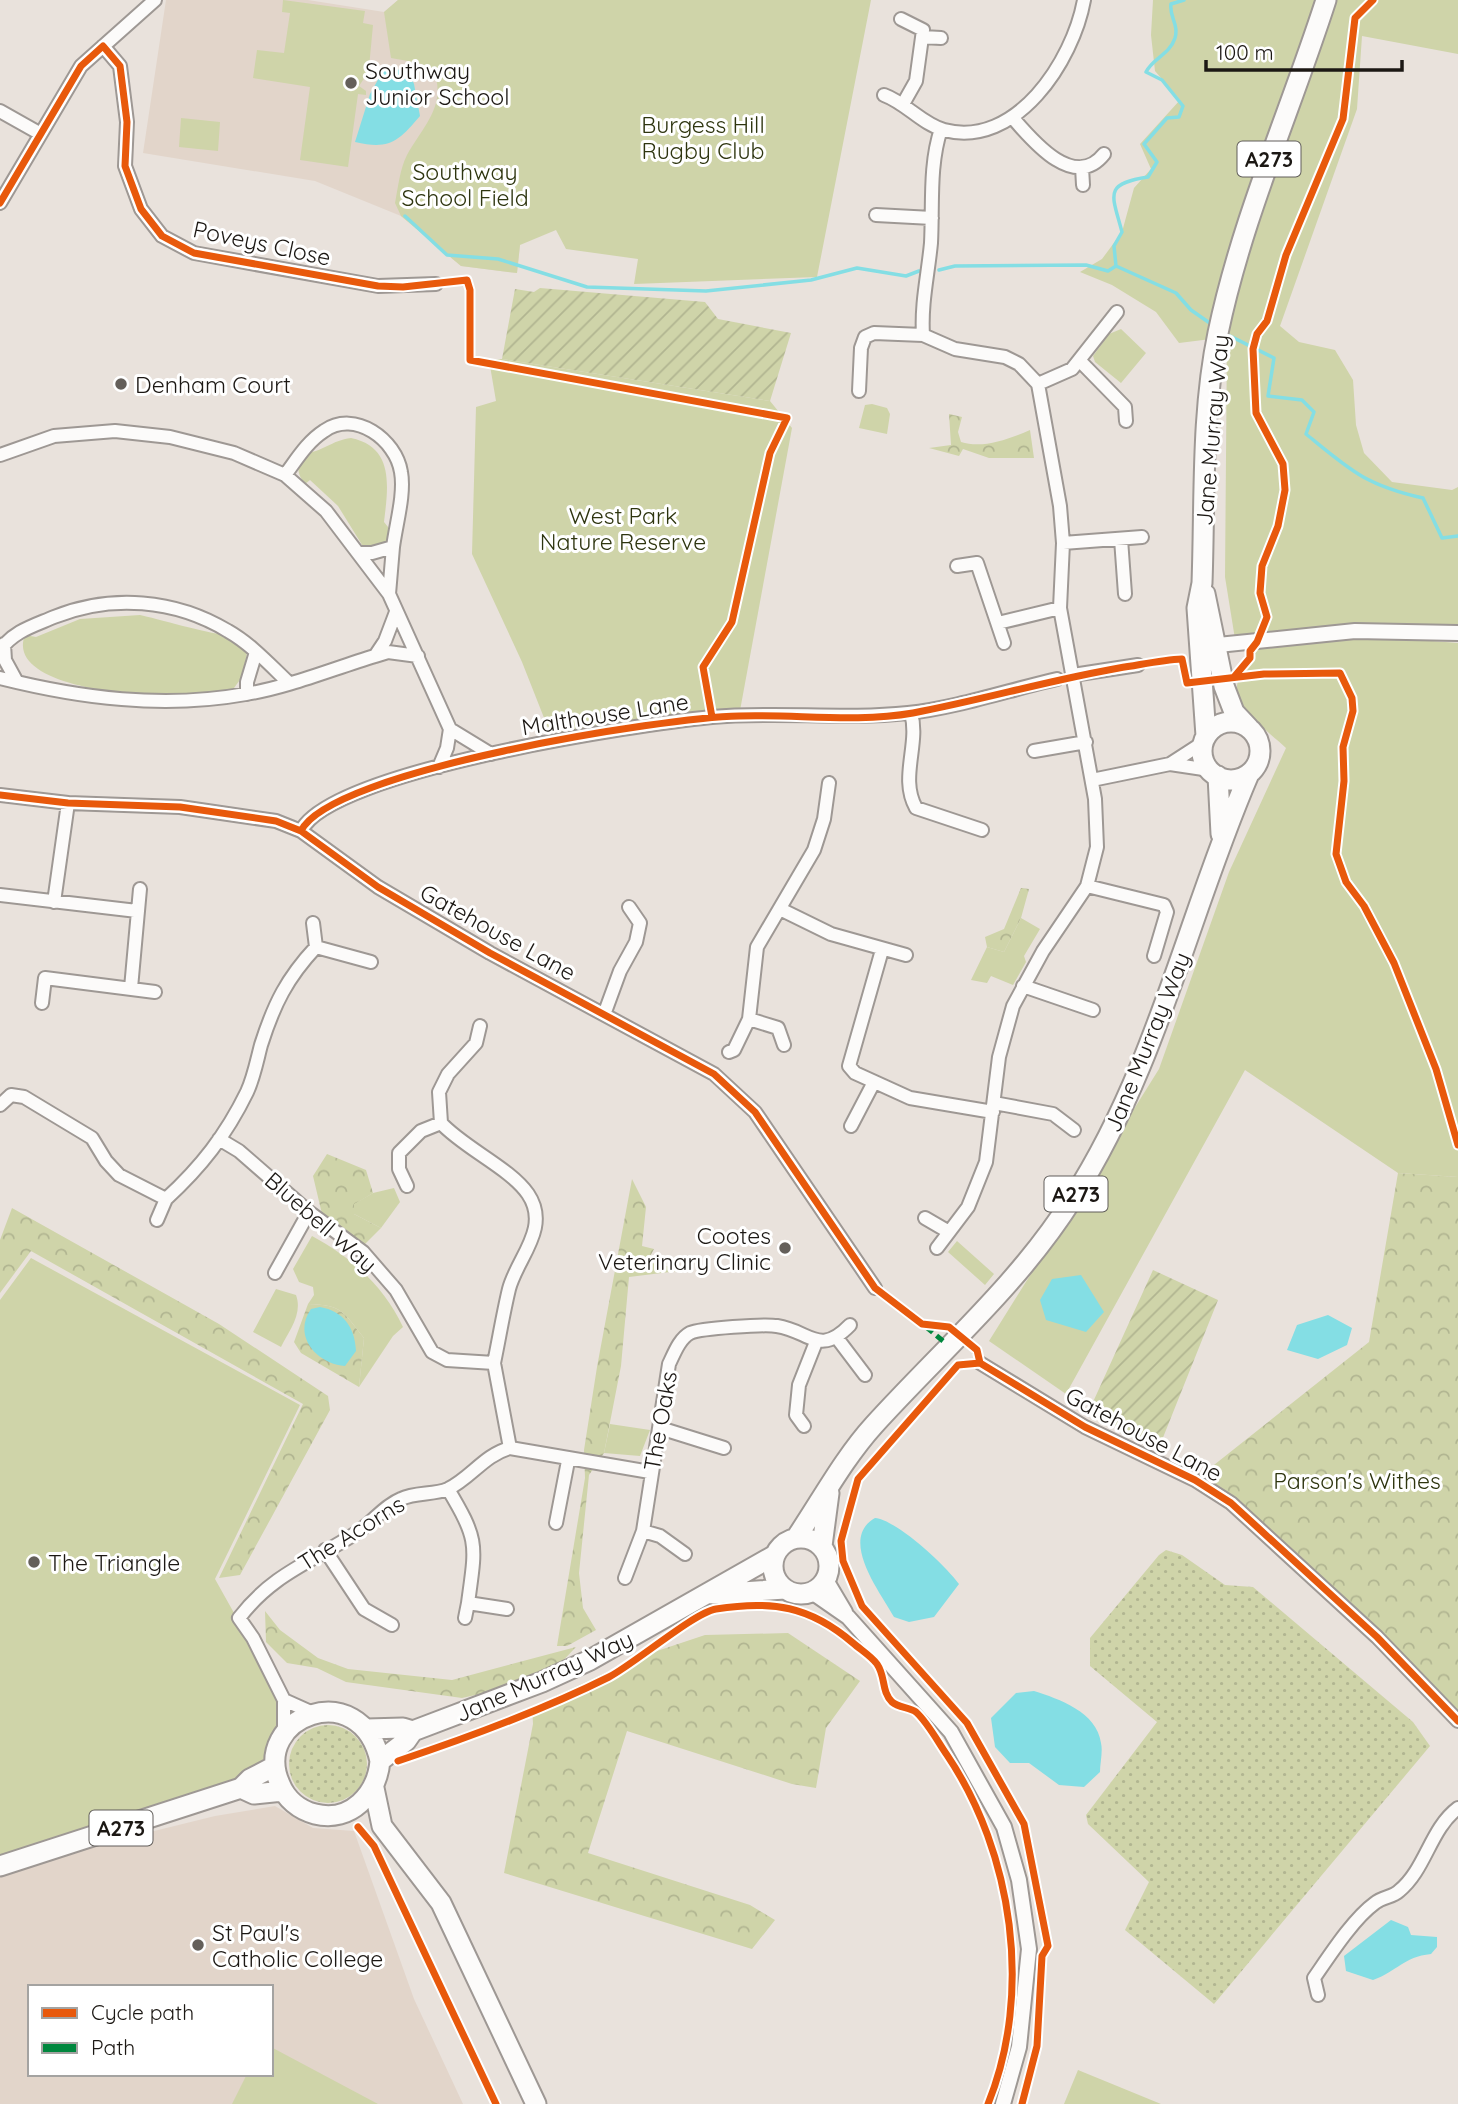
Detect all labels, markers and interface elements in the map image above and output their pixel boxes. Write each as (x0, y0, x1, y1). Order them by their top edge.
scale bar (1206, 28, 1402, 72)
text: 100 m (1216, 39, 1274, 65)
place label: Southway Junior School (365, 56, 509, 111)
marker: Southway Junior School (343, 75, 359, 91)
park label: Burgess Hill Rugby Club (641, 110, 765, 165)
road number: A273 (1238, 142, 1300, 176)
park label: Southway School Field (401, 157, 529, 212)
street label: Poveys Close (191, 214, 333, 272)
street label: Jane Murray Way (1189, 333, 1235, 527)
place label: Denham Court (135, 370, 291, 399)
marker: Denham Court (113, 376, 129, 392)
park label: West Park Nature Reserve (540, 501, 706, 556)
street label: Malthouse Lane (519, 686, 691, 742)
street label: Gatehouse Lane (415, 877, 581, 987)
street label: Jane Murray Way (1098, 948, 1196, 1136)
street label: Bluebell Way (259, 1165, 383, 1279)
road number: A273 (1044, 1176, 1108, 1212)
place label: Cootes Veterinary Clinic (598, 1221, 771, 1276)
marker: Cootes Veterinary Clinic (777, 1240, 793, 1256)
street label: The Oaks (637, 1369, 683, 1473)
street label: Gatehouse Lane (1061, 1380, 1227, 1488)
park label: Parson's Withes (1273, 1466, 1441, 1495)
street label: The Acorns (292, 1489, 410, 1577)
place label: The Triangle (48, 1548, 180, 1577)
marker: The Triangle (26, 1554, 42, 1570)
street label: Jane Murray Way (451, 1624, 637, 1728)
road number: A273 (90, 1811, 152, 1846)
place label: St Paul's Catholic College (212, 1918, 383, 1973)
marker: St Paul's Catholic College (190, 1937, 206, 1953)
legend (28, 1985, 273, 2076)
text: Cycle path (91, 1999, 194, 2025)
text: Path (91, 2034, 135, 2060)

